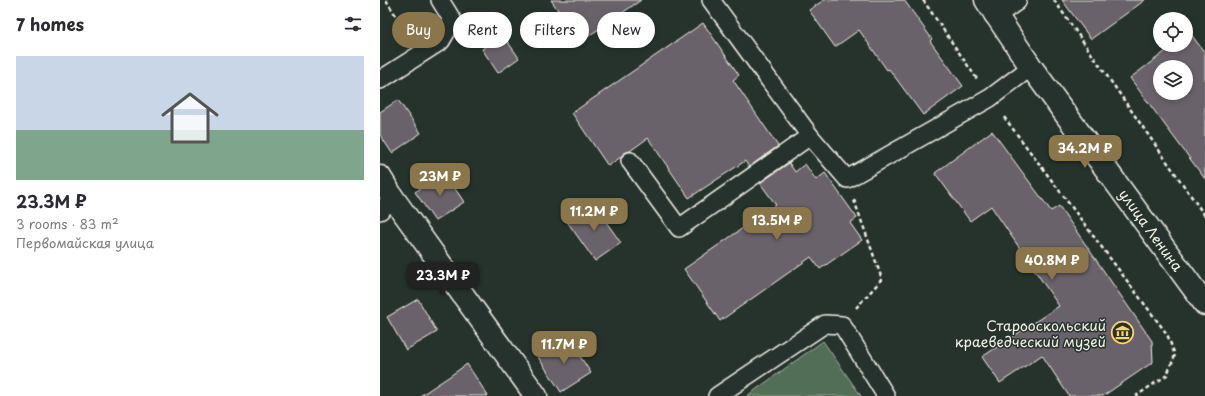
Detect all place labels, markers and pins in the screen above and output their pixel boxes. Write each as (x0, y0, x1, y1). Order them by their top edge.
pin: 34.2M ₽ (1048, 135, 1122, 169)
pin: 23M ₽ (412, 163, 468, 197)
pin: 11.2M ₽ (557, 198, 631, 232)
pin: 13.5M ₽ (740, 207, 814, 241)
pin: 40.8M ₽ (1015, 247, 1089, 281)
pin: 23.3M ₽ (406, 262, 480, 296)
place label: Старооскольский краеведческий музей (955, 315, 1106, 352)
museum icon: Старооскольский краеведческий музей (1109, 320, 1135, 346)
pin: 11.7M ₽ (527, 331, 601, 365)

